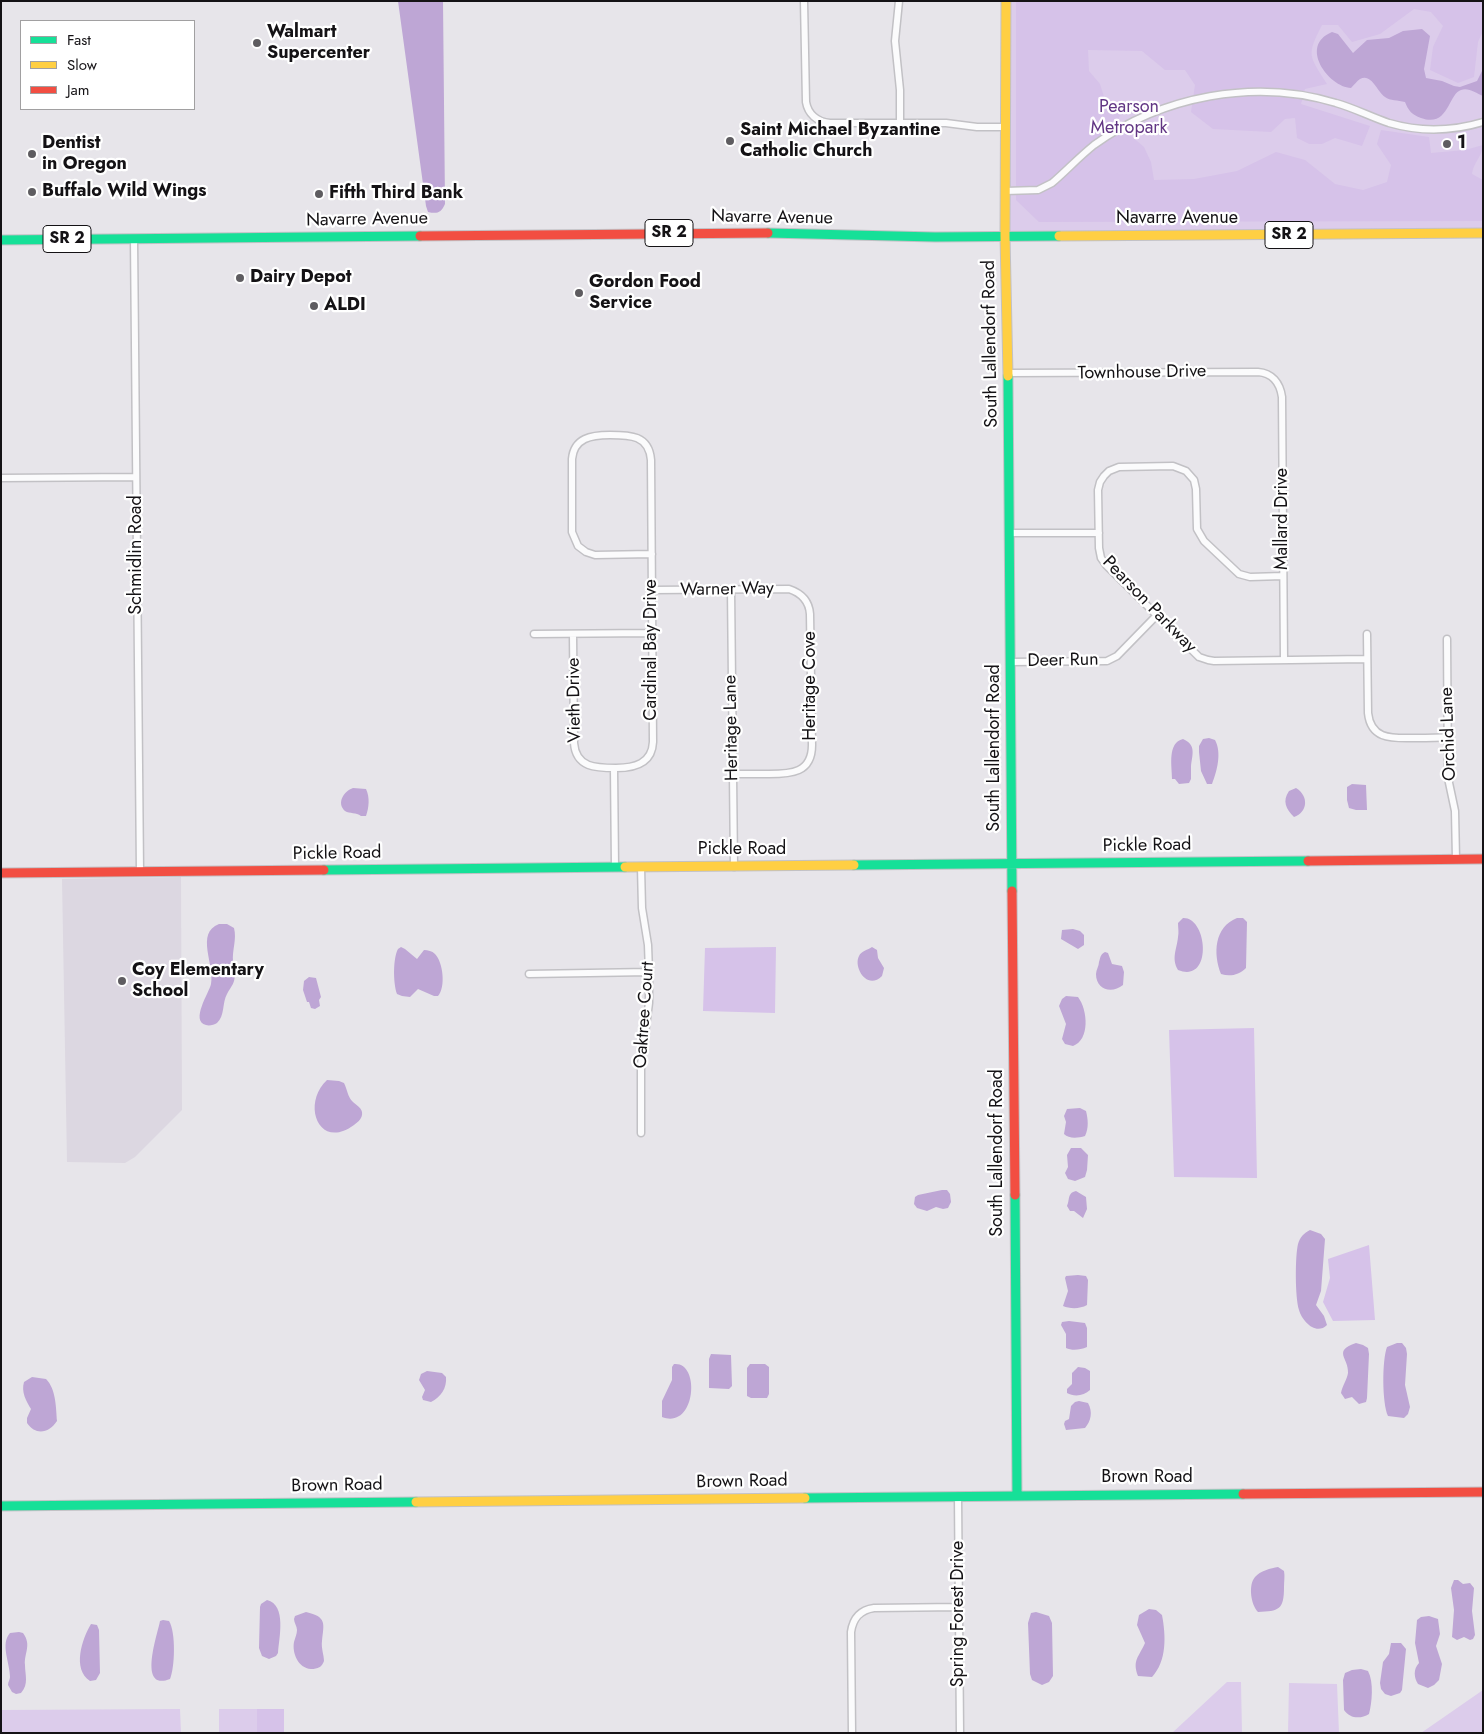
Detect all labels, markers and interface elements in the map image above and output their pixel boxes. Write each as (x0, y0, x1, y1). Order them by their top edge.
legend (20, 20, 195, 110)
place label: Walmart Supercenter (267, 22, 370, 64)
text: Fast (67, 29, 91, 51)
marker: Walmart Supercenter (251, 37, 263, 49)
text: Slow (67, 54, 97, 76)
text: Jam (67, 79, 90, 101)
park label: Pearson Metropark (1091, 97, 1167, 140)
place label: Saint Michael Byzantine Catholic Church (740, 120, 940, 162)
place label: Dentist in Oregon (42, 133, 127, 176)
place label: 1 (1457, 133, 1466, 155)
marker: Saint Michael Byzantine Catholic Church (724, 135, 736, 147)
marker: 1 (1441, 138, 1453, 150)
marker: Dentist in Oregon (26, 148, 38, 160)
place label: Buffalo Wild Wings (42, 181, 206, 203)
place label: Fifth Third Bank (329, 183, 463, 205)
marker: Buffalo Wild Wings (26, 186, 38, 198)
marker: Fifth Third Bank (313, 188, 325, 200)
street label: Navarre Avenue (711, 206, 833, 230)
street label: Navarre Avenue (306, 208, 428, 232)
street label: Navarre Avenue (1116, 208, 1238, 230)
road number: SR 2 (645, 220, 693, 247)
road number: SR 2 (1265, 222, 1313, 248)
road number: SR 2 (43, 225, 91, 252)
street label: South Lallendorf Road (979, 260, 1003, 428)
place label: Dairy Depot (250, 267, 352, 289)
marker: Dairy Depot (234, 272, 246, 284)
place label: Gordon Food Service (589, 272, 701, 314)
marker: Gordon Food Service (573, 287, 585, 299)
place label: ALDI (324, 295, 366, 317)
marker: ALDI (308, 300, 320, 312)
street label: Townhouse Drive (1078, 361, 1206, 385)
street label: Mallard Drive (1272, 468, 1294, 570)
street label: Schmidlin Road (126, 495, 148, 615)
street label: Pearson Parkway (1097, 552, 1201, 658)
street label: Warner Way (680, 578, 774, 602)
street label: Cardinal Bay Drive (641, 579, 663, 721)
street label: Heritage Cove (800, 631, 822, 741)
street label: Deer Run (1027, 650, 1099, 672)
street label: Vieth Drive (563, 657, 587, 743)
street label: South Lallendorf Road (984, 664, 1006, 832)
street label: Heritage Lane (720, 675, 744, 781)
street label: Orchid Lane (1437, 687, 1461, 781)
street label: Pickle Road (1102, 834, 1192, 858)
street label: Pickle Road (698, 839, 786, 861)
street label: Pickle Road (292, 842, 382, 866)
place label: Coy Elementary School (132, 960, 264, 1002)
street label: Oaktree Court (630, 961, 660, 1069)
marker: Coy Elementary School (116, 975, 128, 987)
street label: South Lallendorf Road (987, 1069, 1009, 1237)
street label: Brown Road (1101, 1467, 1193, 1489)
street label: Brown Road (696, 1470, 788, 1494)
street label: Brown Road (291, 1474, 383, 1498)
street label: Spring Forest Drive (948, 1541, 970, 1687)

